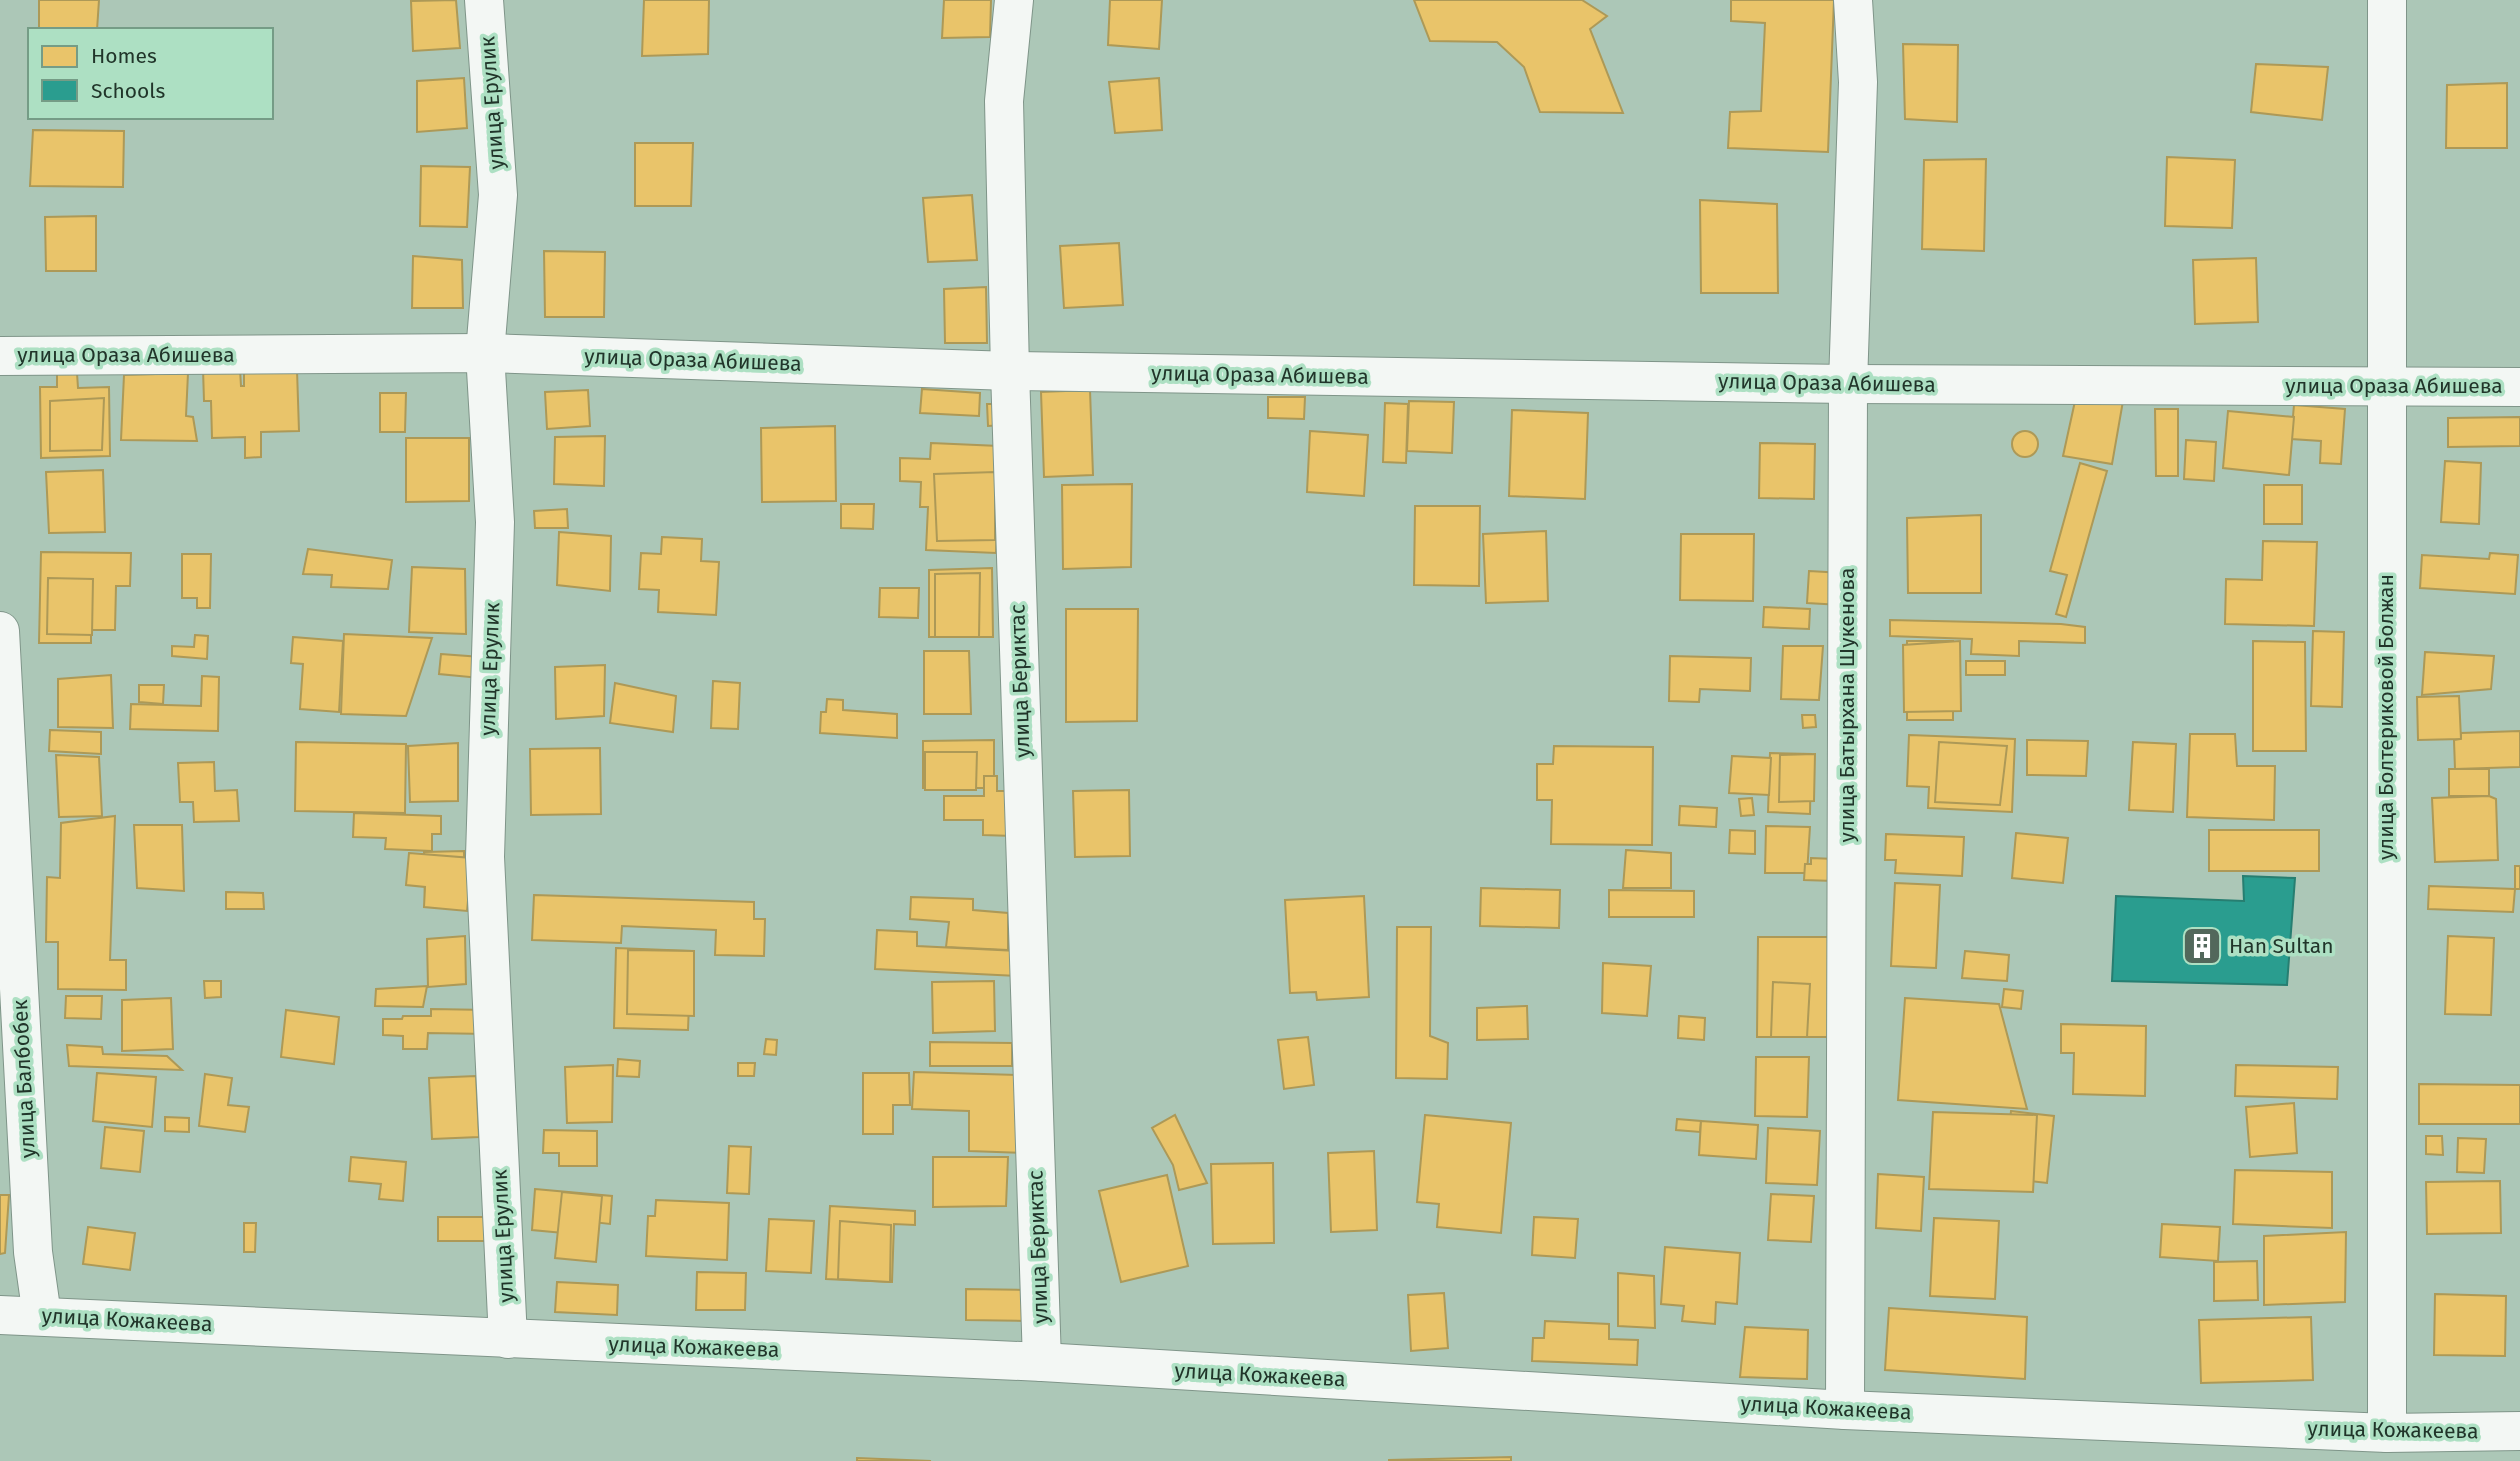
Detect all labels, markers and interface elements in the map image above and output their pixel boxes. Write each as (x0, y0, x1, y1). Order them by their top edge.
legend (28, 28, 273, 119)
street label: улица Ерулик (474, 35, 510, 170)
text: Homes (91, 43, 157, 69)
text: Schools (91, 78, 165, 104)
street label: улица Ораза Абишева (17, 342, 235, 368)
street label: улица Ораза Абишева (584, 343, 802, 377)
street label: улица Ораза Абишева (1151, 360, 1369, 390)
street label: улица Ораза Абишева (1718, 368, 1936, 398)
street label: улица Ораза Абишева (2285, 373, 2503, 399)
street label: улица Батырхана Шукенова (1834, 568, 1860, 842)
street label: улица Болтериковой Болжан (2373, 574, 2399, 860)
street label: улица Ерулик (475, 602, 505, 736)
street label: улица Бериктас (1004, 604, 1036, 758)
building icon: Han Sultan (2181, 925, 2223, 967)
place label: Han Sultan (2229, 933, 2334, 959)
street label: улица Балбобек (7, 999, 41, 1159)
street label: улица Ерулик (487, 1169, 519, 1303)
street label: улица Бериктас (1022, 1170, 1054, 1324)
street label: улица Кожакеева (41, 1303, 213, 1337)
street label: улица Кожакеева (608, 1331, 780, 1363)
street label: улица Кожакеева (1174, 1358, 1346, 1392)
street label: улица Кожакеева (1740, 1391, 1912, 1425)
street label: улица Кожакеева (2307, 1416, 2479, 1444)

